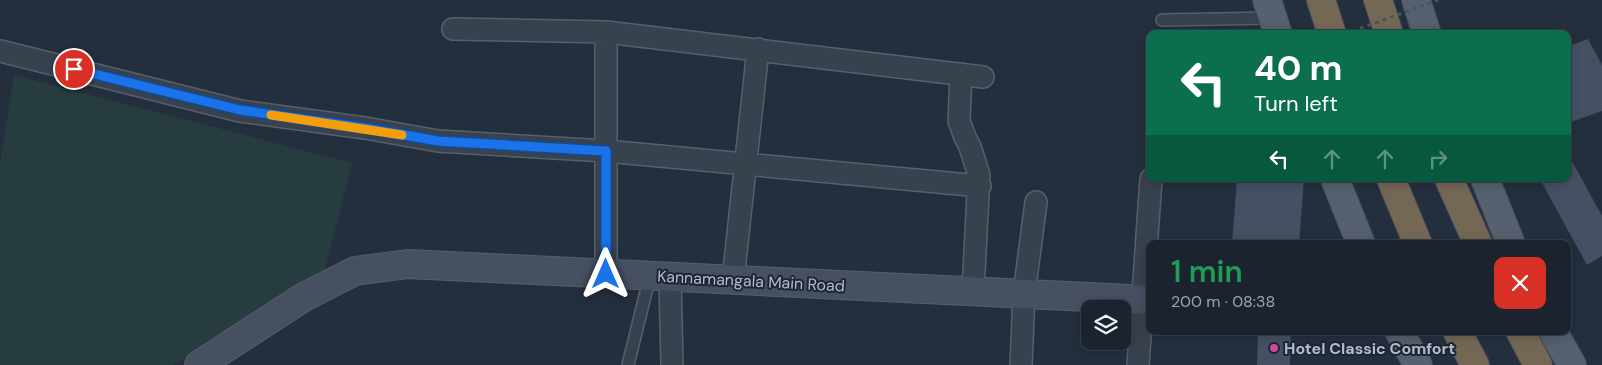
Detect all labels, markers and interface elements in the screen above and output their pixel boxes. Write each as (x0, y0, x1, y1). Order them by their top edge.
text: 40 m (1254, 45, 1343, 91)
pin (53, 48, 95, 90)
icon: left (1171, 50, 1236, 115)
icon: arrive (60, 55, 88, 83)
text: Turn left (1254, 89, 1338, 118)
icon: left (1265, 145, 1293, 173)
icon: ahead (1318, 145, 1346, 173)
icon: ahead (1371, 145, 1399, 173)
icon: right (1424, 145, 1452, 173)
position arrow (579, 247, 631, 299)
text: 1 min (1171, 252, 1243, 291)
button: close (1494, 257, 1546, 309)
street label: Kannamangala Main Road (657, 266, 845, 296)
text: 200 m · 08:38 (1171, 291, 1275, 312)
map controls (1081, 300, 1131, 350)
button: layers (1081, 300, 1131, 350)
place label: Hotel Classic Comfort (1284, 338, 1455, 359)
marker: Hotel Classic Comfort (1268, 342, 1280, 354)

